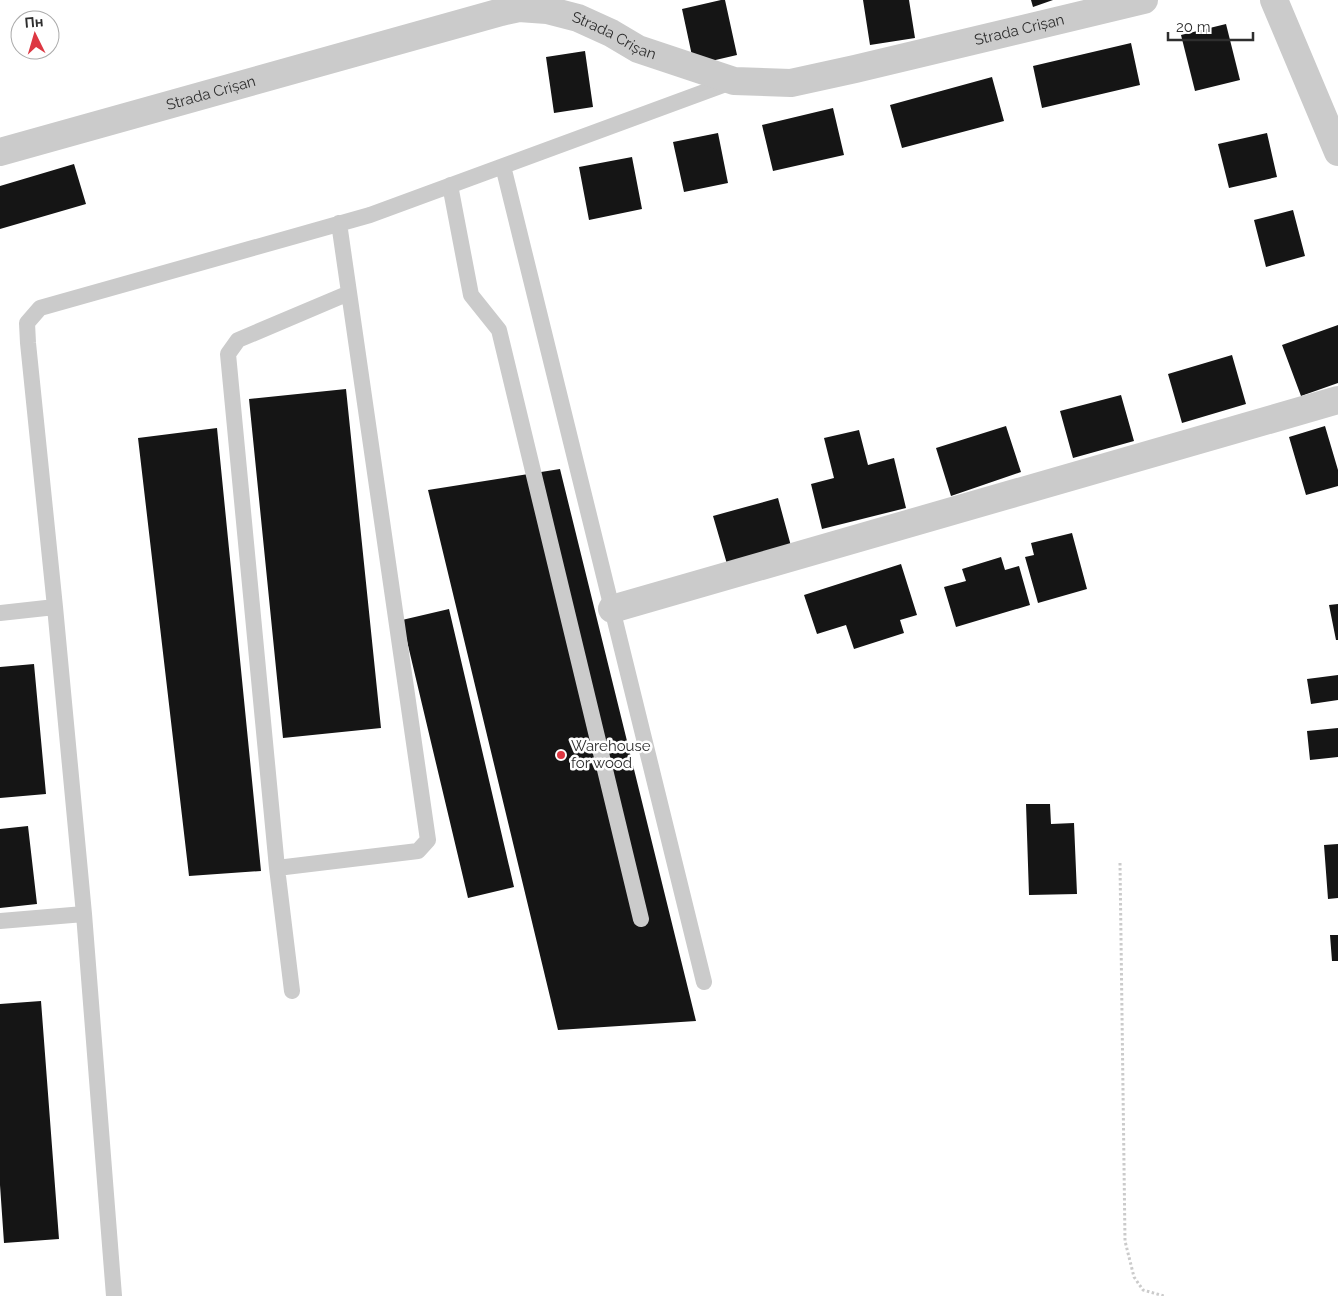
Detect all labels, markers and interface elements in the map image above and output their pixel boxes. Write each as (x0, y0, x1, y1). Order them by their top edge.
street label: Strada Crișan (570, 8, 658, 63)
north arrow (10, 10, 60, 60)
street label: Strada Crișan (973, 10, 1066, 49)
scale bar (1168, 10, 1253, 42)
text: Пн (24, 13, 44, 31)
text: 20 m (1176, 18, 1211, 36)
street label: Strada Crișan (164, 72, 258, 114)
place label: Warehouse for wood (571, 737, 651, 772)
marker: Warehouse for wood (555, 749, 567, 761)

